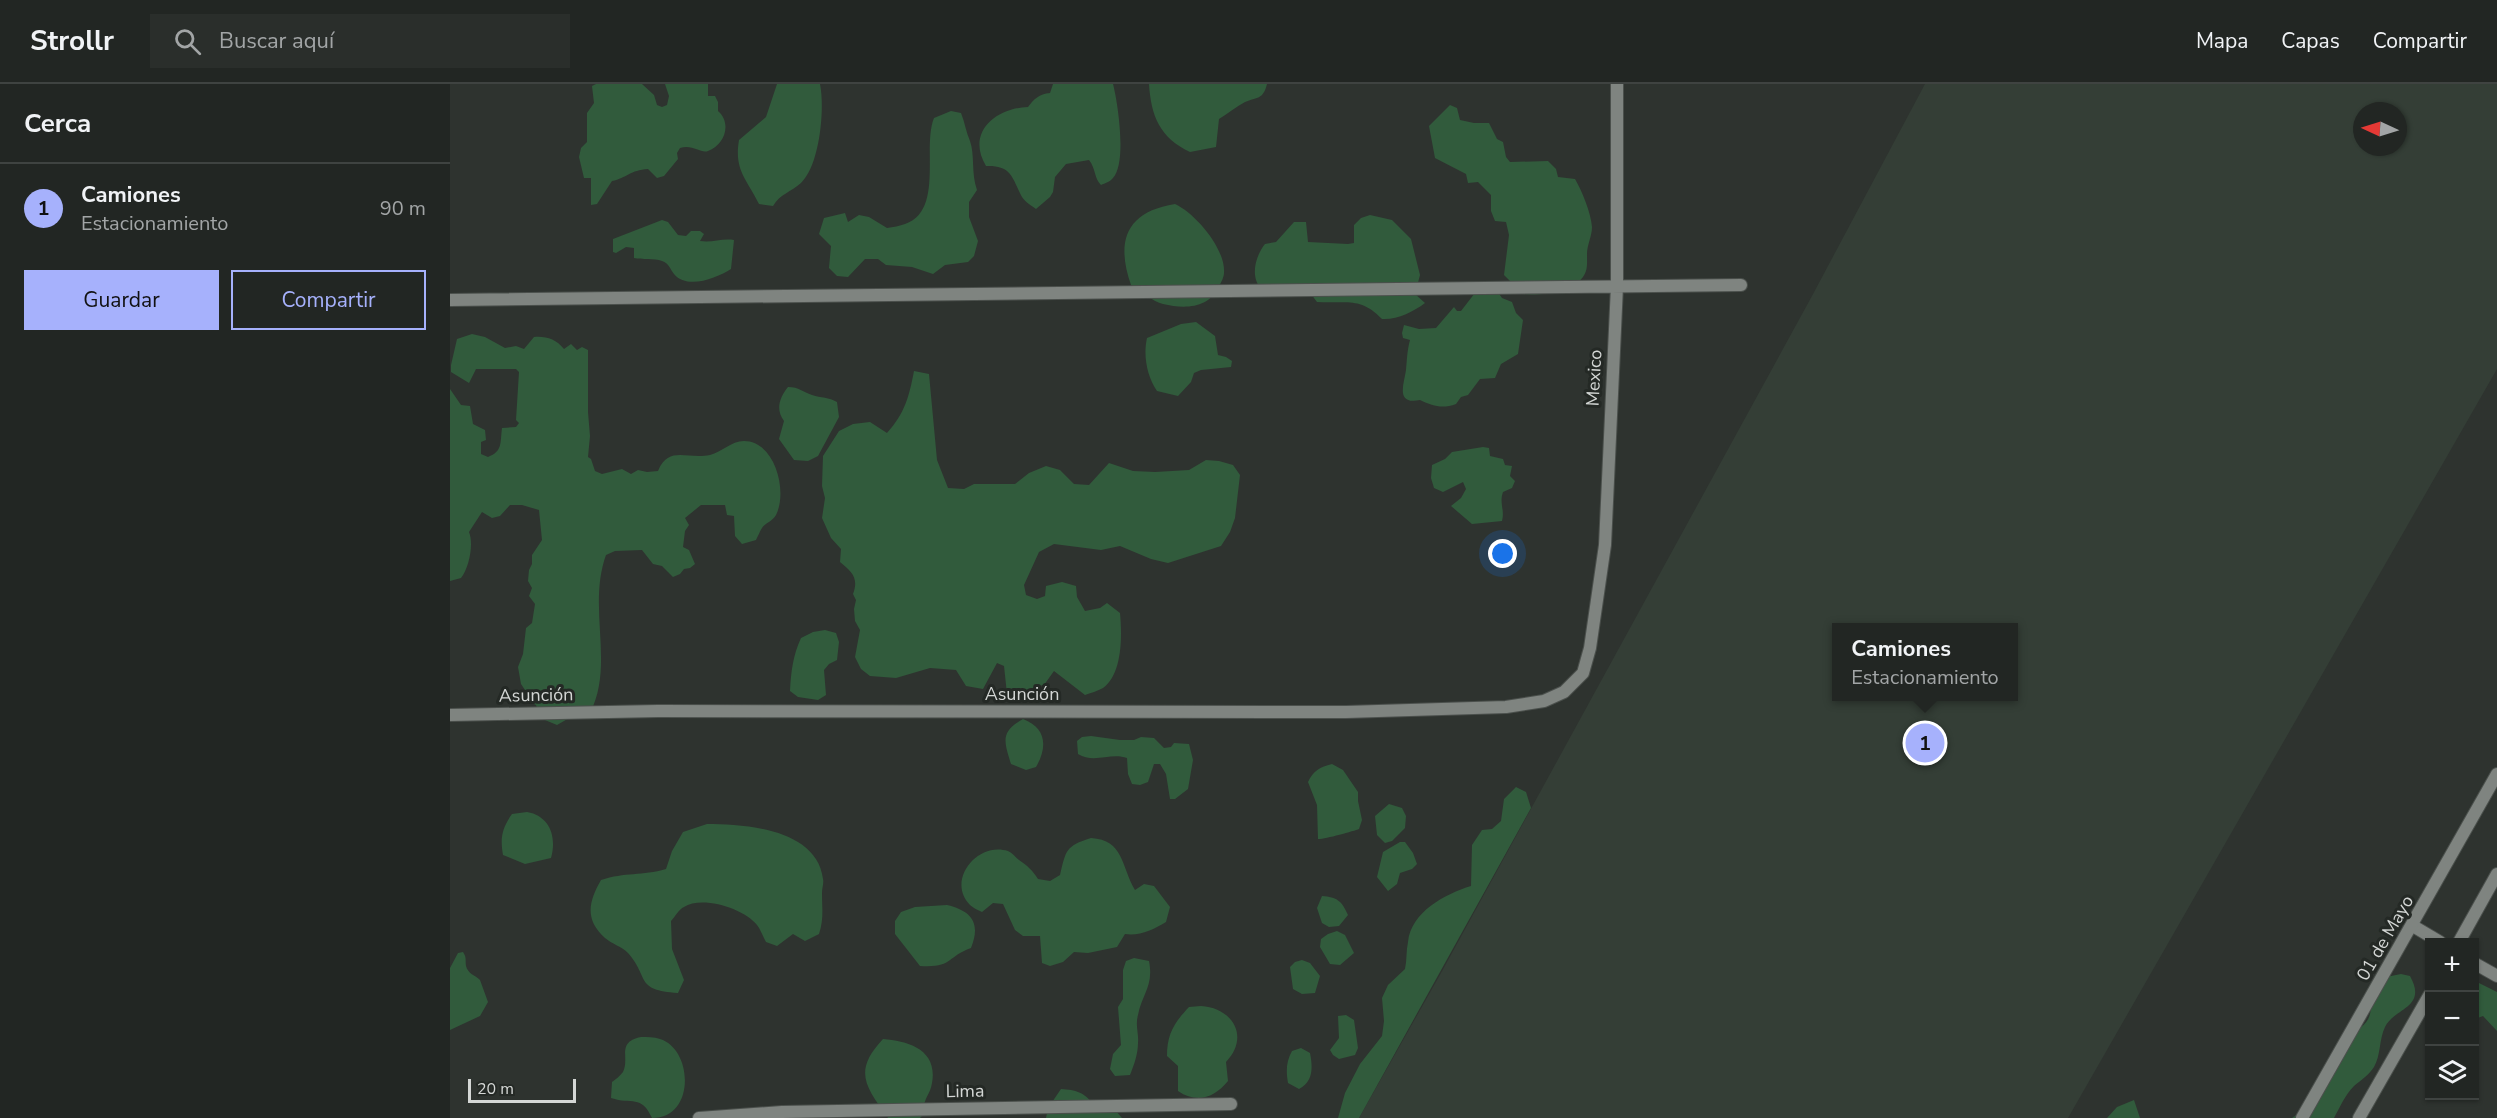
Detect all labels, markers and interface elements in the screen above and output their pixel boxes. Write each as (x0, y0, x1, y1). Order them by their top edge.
search box (150, 14, 570, 68)
text: Strollr (30, 22, 114, 60)
icon: search (171, 25, 204, 58)
text: Buscar aquí (219, 26, 334, 56)
text: Mapa (2196, 27, 2248, 55)
text: Capas (2281, 27, 2340, 55)
text: Compartir (2373, 27, 2467, 55)
north arrow (2353, 102, 2407, 156)
text: Cerca (24, 106, 91, 141)
text: Camiones (81, 180, 181, 210)
text: 1 (38, 195, 50, 222)
text: 90 m (380, 195, 426, 222)
text: Estacionamiento (81, 210, 228, 237)
button: Guardar (24, 270, 219, 330)
button: Compartir (231, 270, 426, 330)
street label: Mexico (1581, 349, 1607, 407)
your location (1488, 539, 1517, 568)
popup (1832, 623, 2018, 701)
text: Camiones (1851, 634, 1951, 664)
text: Estacionamiento (1851, 664, 1999, 691)
street label: Asunción (498, 682, 574, 708)
street label: Asunción (985, 682, 1059, 706)
pin: 1 (1906, 720, 1944, 766)
street label: 01 de Mayo (2351, 891, 2419, 985)
map controls (2425, 938, 2479, 1100)
button: + (2425, 938, 2479, 992)
button: − (2425, 992, 2479, 1046)
button: layers (2425, 1046, 2479, 1100)
scale bar (468, 1076, 576, 1104)
text: 20 m (477, 1078, 514, 1100)
street label: Lima (945, 1079, 985, 1103)

